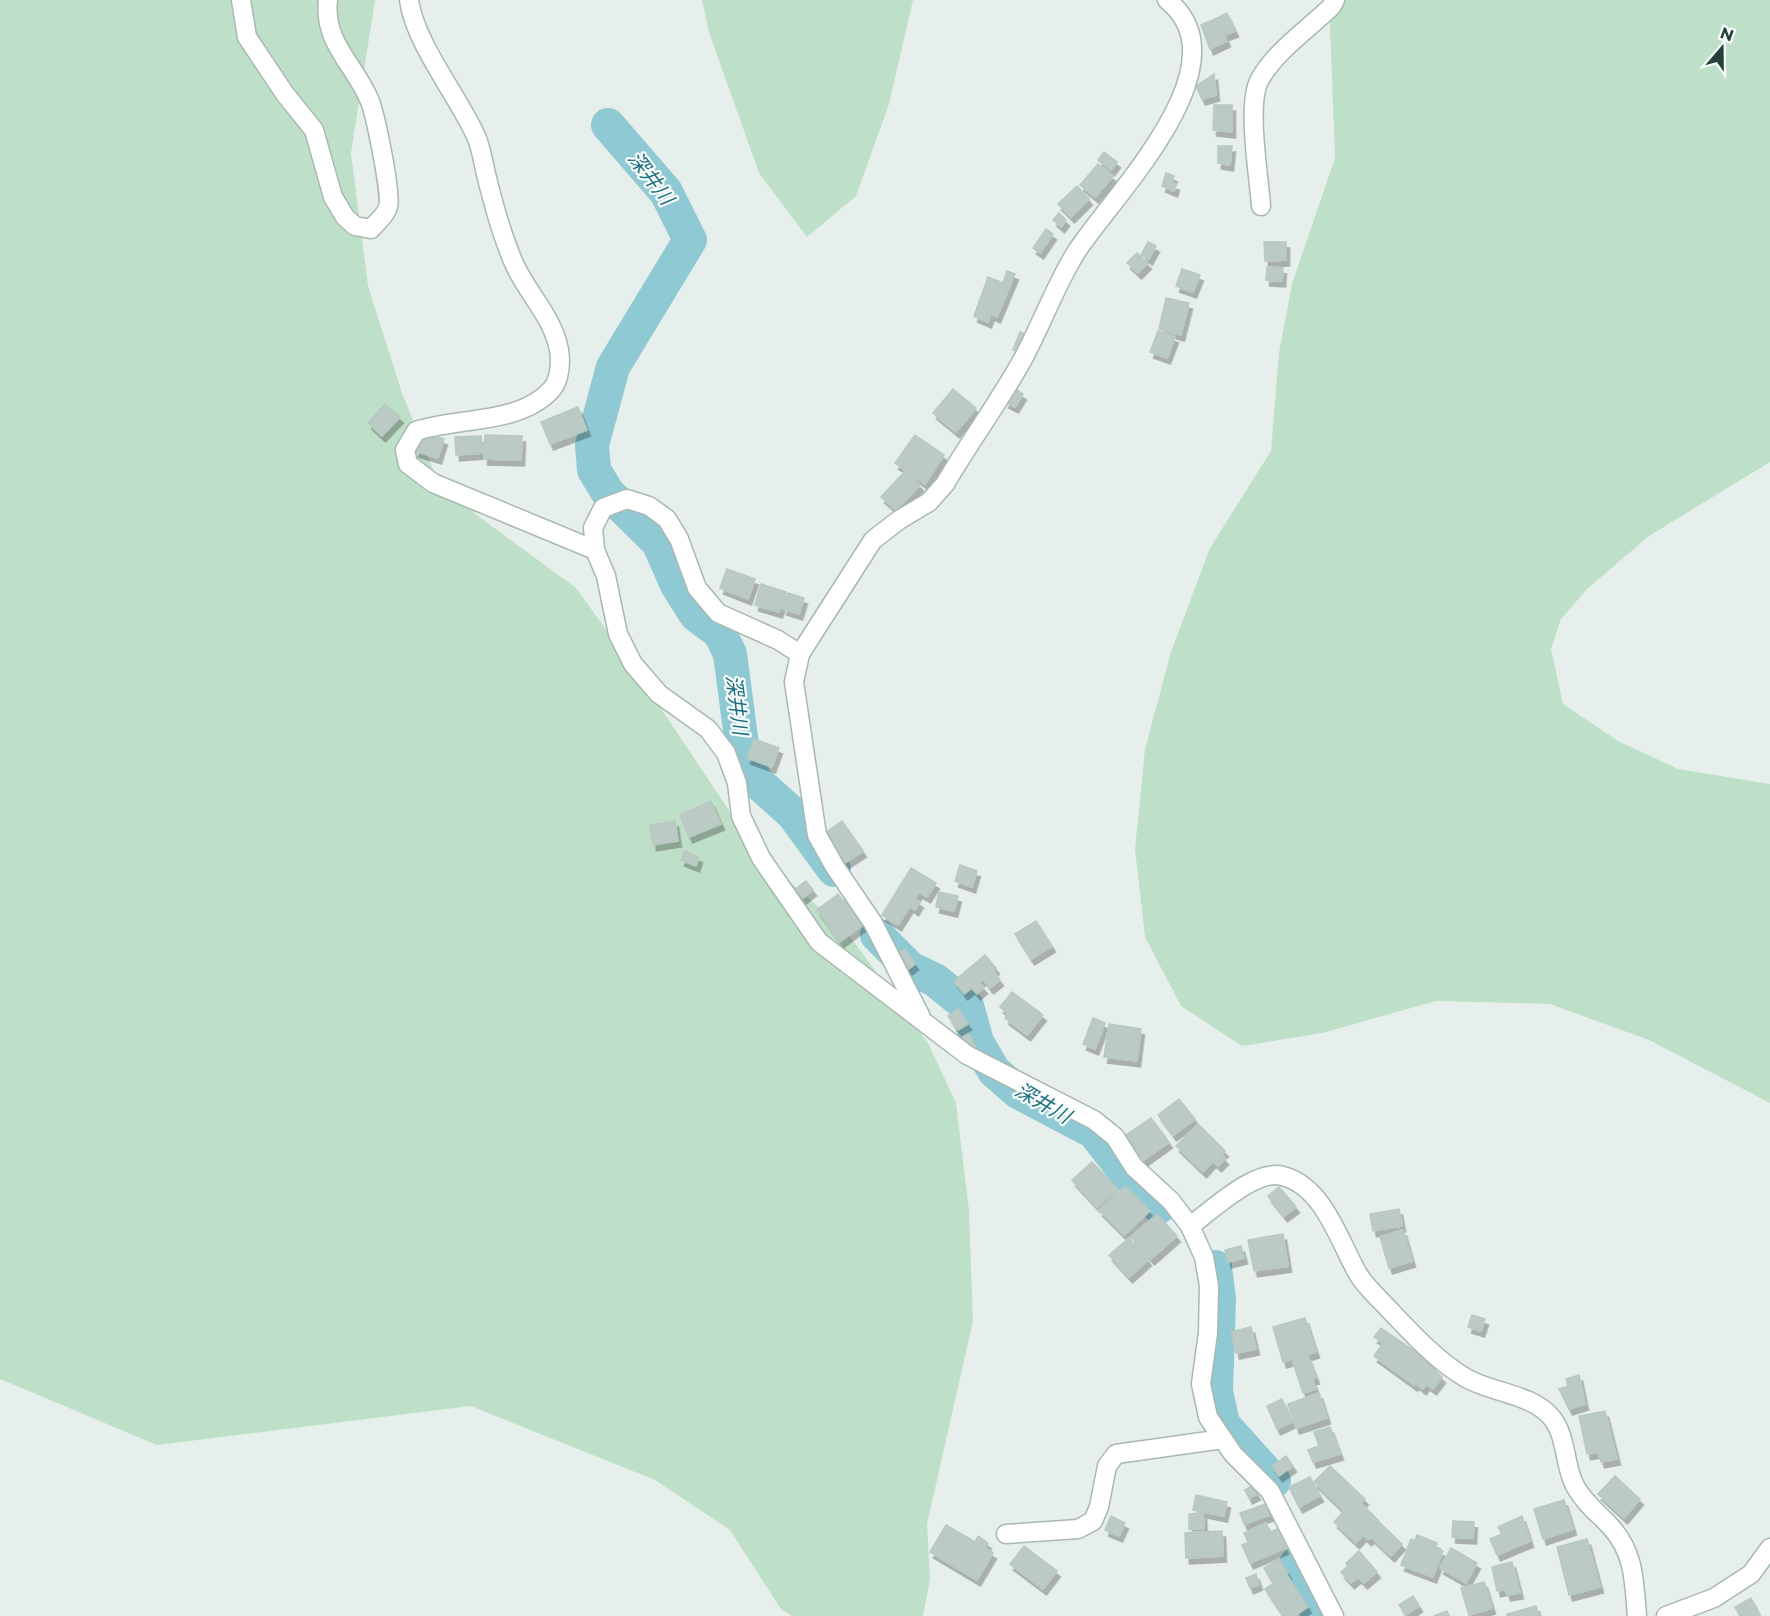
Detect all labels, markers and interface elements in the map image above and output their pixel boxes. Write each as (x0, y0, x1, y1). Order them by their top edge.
north arrow (1692, 18, 1752, 78)
text: N (1718, 23, 1736, 46)
water label: 深井川 (623, 147, 680, 211)
water label: 深井川 (721, 674, 753, 738)
water label: 深井川 (1011, 1078, 1077, 1129)

